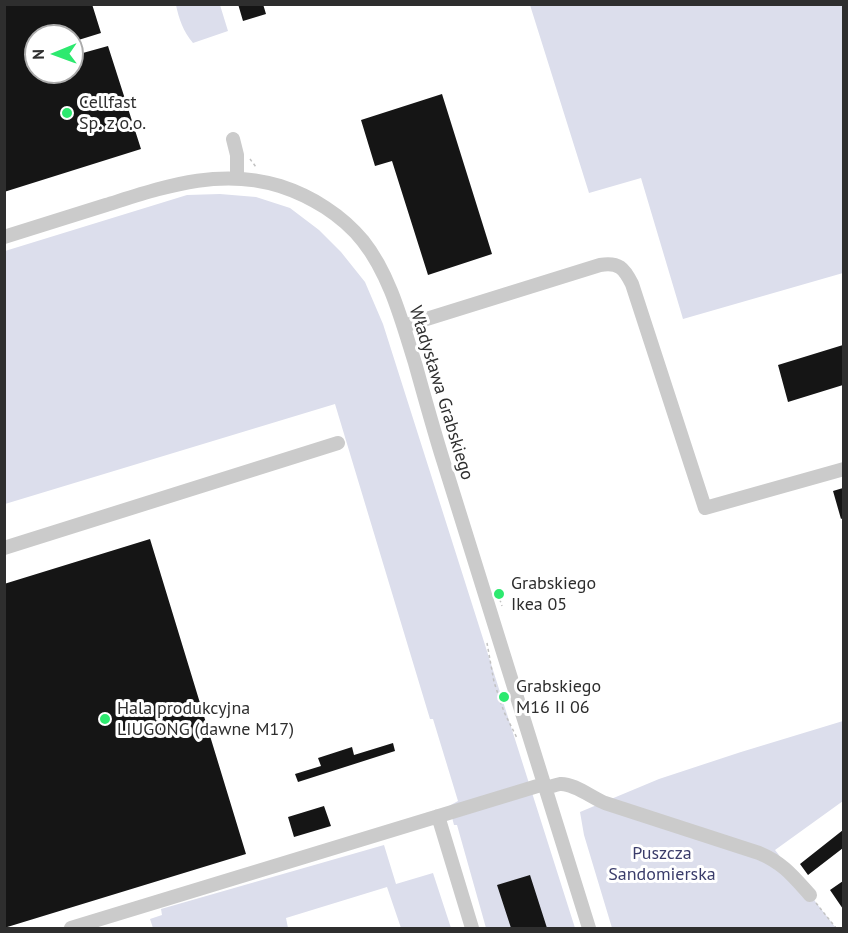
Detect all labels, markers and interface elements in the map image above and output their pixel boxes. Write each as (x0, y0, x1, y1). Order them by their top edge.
north arrow (24, 24, 84, 84)
text: N (28, 49, 48, 60)
place label: Cellfast Sp. z o.o. (79, 92, 146, 134)
marker: Cellfast Sp. z o.o. (60, 106, 74, 120)
street label: Władysława Grabskiego (404, 303, 478, 483)
place label: Grabskiego Ikea 05 (511, 573, 596, 616)
marker: Grabskiego Ikea 05 (492, 587, 506, 601)
place label: Grabskiego M16 II 06 (516, 676, 601, 718)
marker: Grabskiego M16 II 06 (497, 690, 511, 704)
place label: Hala produkcyjna LIUGONG (dawne M17) (117, 698, 294, 740)
marker: Hala produkcyjna LIUGONG (dawne M17) (98, 712, 112, 726)
park label: Puszcza Sandomierska (608, 843, 716, 886)

